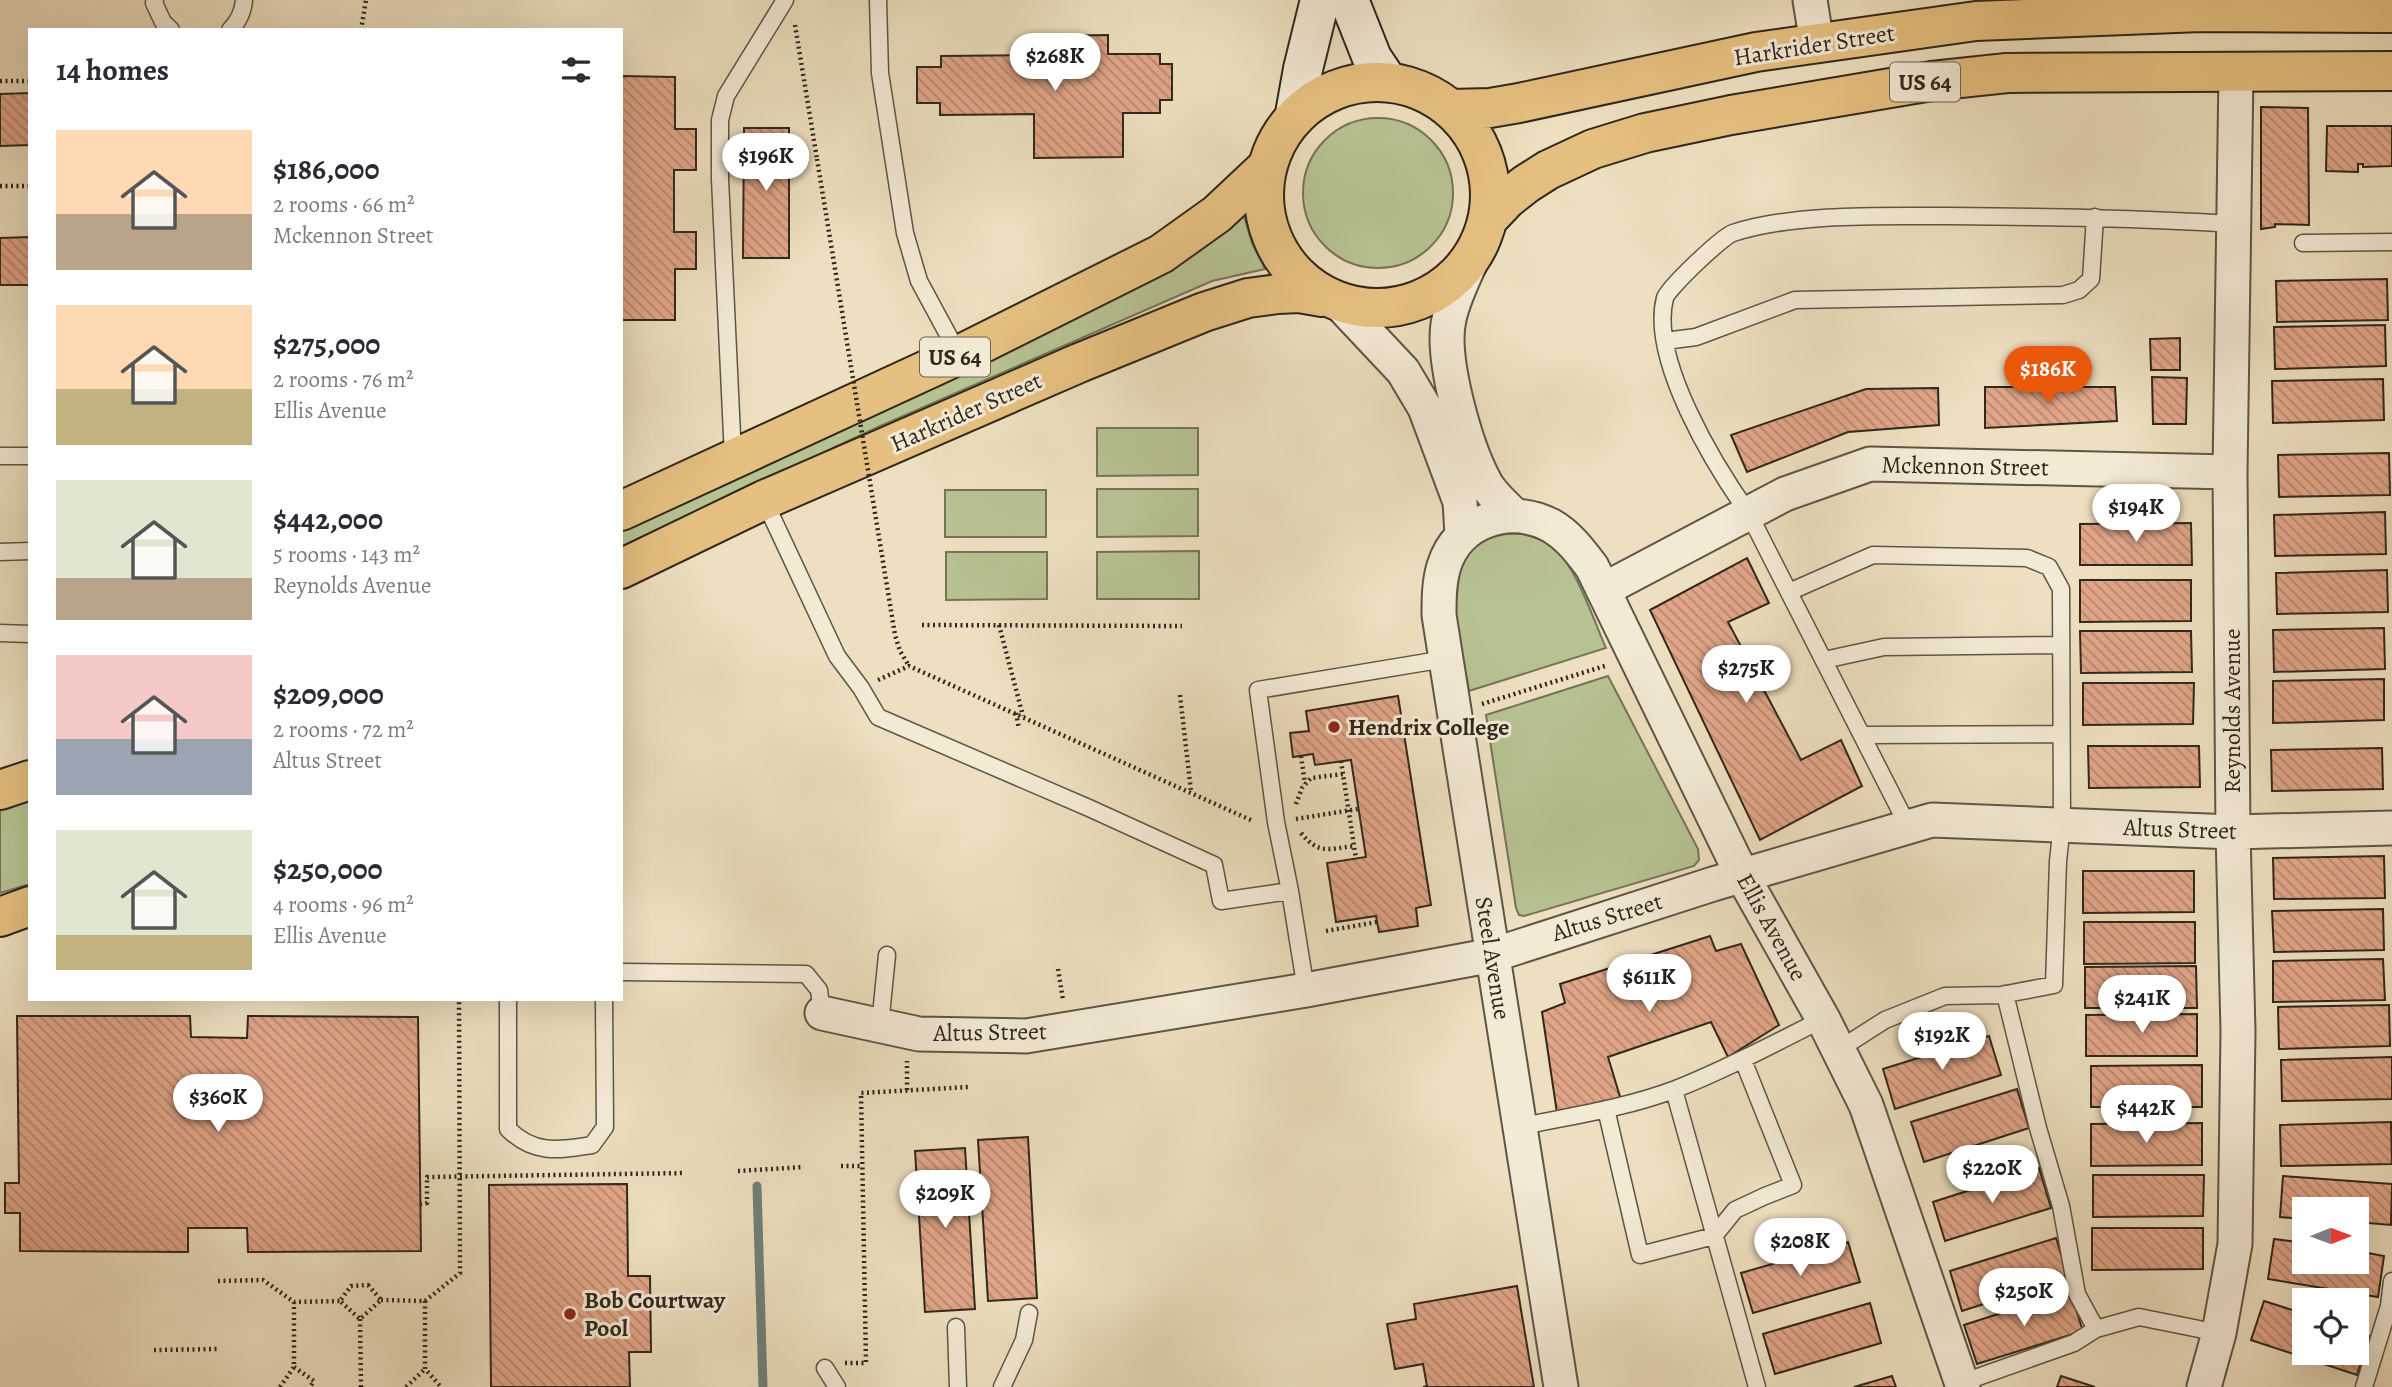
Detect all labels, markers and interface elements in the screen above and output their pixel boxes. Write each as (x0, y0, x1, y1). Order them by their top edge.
street label: Harkrider Street (1731, 16, 1897, 74)
pin: $268K (1006, 34, 1104, 93)
text: $268K (1026, 40, 1084, 71)
text: 14 homes (56, 50, 169, 90)
icon: filters (557, 51, 595, 89)
road number: US 64 (1890, 62, 1960, 102)
pin: $196K (717, 134, 815, 193)
text: $196K (738, 140, 794, 171)
text: $186,000 (273, 149, 379, 189)
icon: home (112, 158, 196, 242)
text: 2 rooms · 66 m² (273, 189, 415, 220)
text: Mckennon Street (273, 220, 433, 251)
text: $275,000 (273, 324, 380, 364)
icon: home (112, 333, 196, 417)
road number: US 64 (920, 338, 990, 376)
pin: $186K (1999, 346, 2097, 406)
text: $186K (2020, 353, 2076, 384)
text: 2 rooms · 76 m² (273, 364, 414, 395)
street label: Harkrider Street (885, 364, 1047, 460)
text: Ellis Avenue (273, 395, 387, 426)
street label: Mckennon Street (1881, 449, 2049, 483)
pin: $194K (2087, 484, 2185, 544)
text: $194K (2108, 491, 2164, 522)
text: $442,000 (273, 499, 383, 539)
icon: home (112, 508, 196, 592)
text: 5 rooms · 143 m² (273, 539, 420, 570)
text: Reynolds Avenue (273, 570, 431, 601)
street label: Reynolds Avenue (2216, 628, 2248, 794)
pin: $275K (1697, 646, 1795, 705)
text: $275K (1718, 652, 1774, 683)
text: $209,000 (273, 674, 384, 714)
icon: home (112, 683, 196, 767)
place label: Hendrix College (1348, 711, 1509, 743)
text: 2 rooms · 72 m² (273, 714, 414, 745)
marker: Hendrix College (1326, 719, 1342, 735)
text: Altus Street (273, 745, 382, 776)
street label: Altus Street (2122, 811, 2237, 847)
text: $250,000 (273, 849, 383, 889)
icon: home (112, 858, 196, 942)
street label: Ellis Avenue (1729, 867, 1815, 987)
street label: Altus Street (1547, 885, 1666, 949)
text: 4 rooms · 96 m² (273, 889, 414, 920)
street label: Steel Avenue (1467, 894, 1519, 1022)
text: Ellis Avenue (273, 920, 387, 951)
pin: $611K (1600, 954, 1698, 1014)
text: $611K (1622, 961, 1676, 992)
pin: $241K (2093, 976, 2191, 1035)
text: $241K (2114, 982, 2170, 1013)
pin: $192K (1893, 1012, 1991, 1072)
street label: Altus Street (932, 1015, 1047, 1049)
text: $192K (1914, 1019, 1970, 1050)
pin: $360K (169, 1074, 267, 1134)
text: $360K (189, 1081, 247, 1112)
pin: $442K (2097, 1086, 2195, 1145)
text: $442K (2117, 1092, 2175, 1123)
pin: $220K (1943, 1146, 2041, 1205)
text: $220K (1962, 1152, 2022, 1183)
pin: $209K (896, 1170, 994, 1230)
text: $209K (915, 1177, 975, 1208)
north arrow (2292, 1197, 2370, 1274)
map controls (2292, 1197, 2369, 1365)
pin: $208K (1751, 1218, 1849, 1278)
text: $208K (1770, 1225, 1830, 1256)
pin: $250K (1975, 1268, 2073, 1328)
text: $250K (1995, 1275, 2053, 1306)
place label: Bob Courtway Pool (584, 1284, 726, 1344)
button: locate (2292, 1288, 2369, 1365)
marker: Bob Courtway Pool (562, 1306, 578, 1322)

